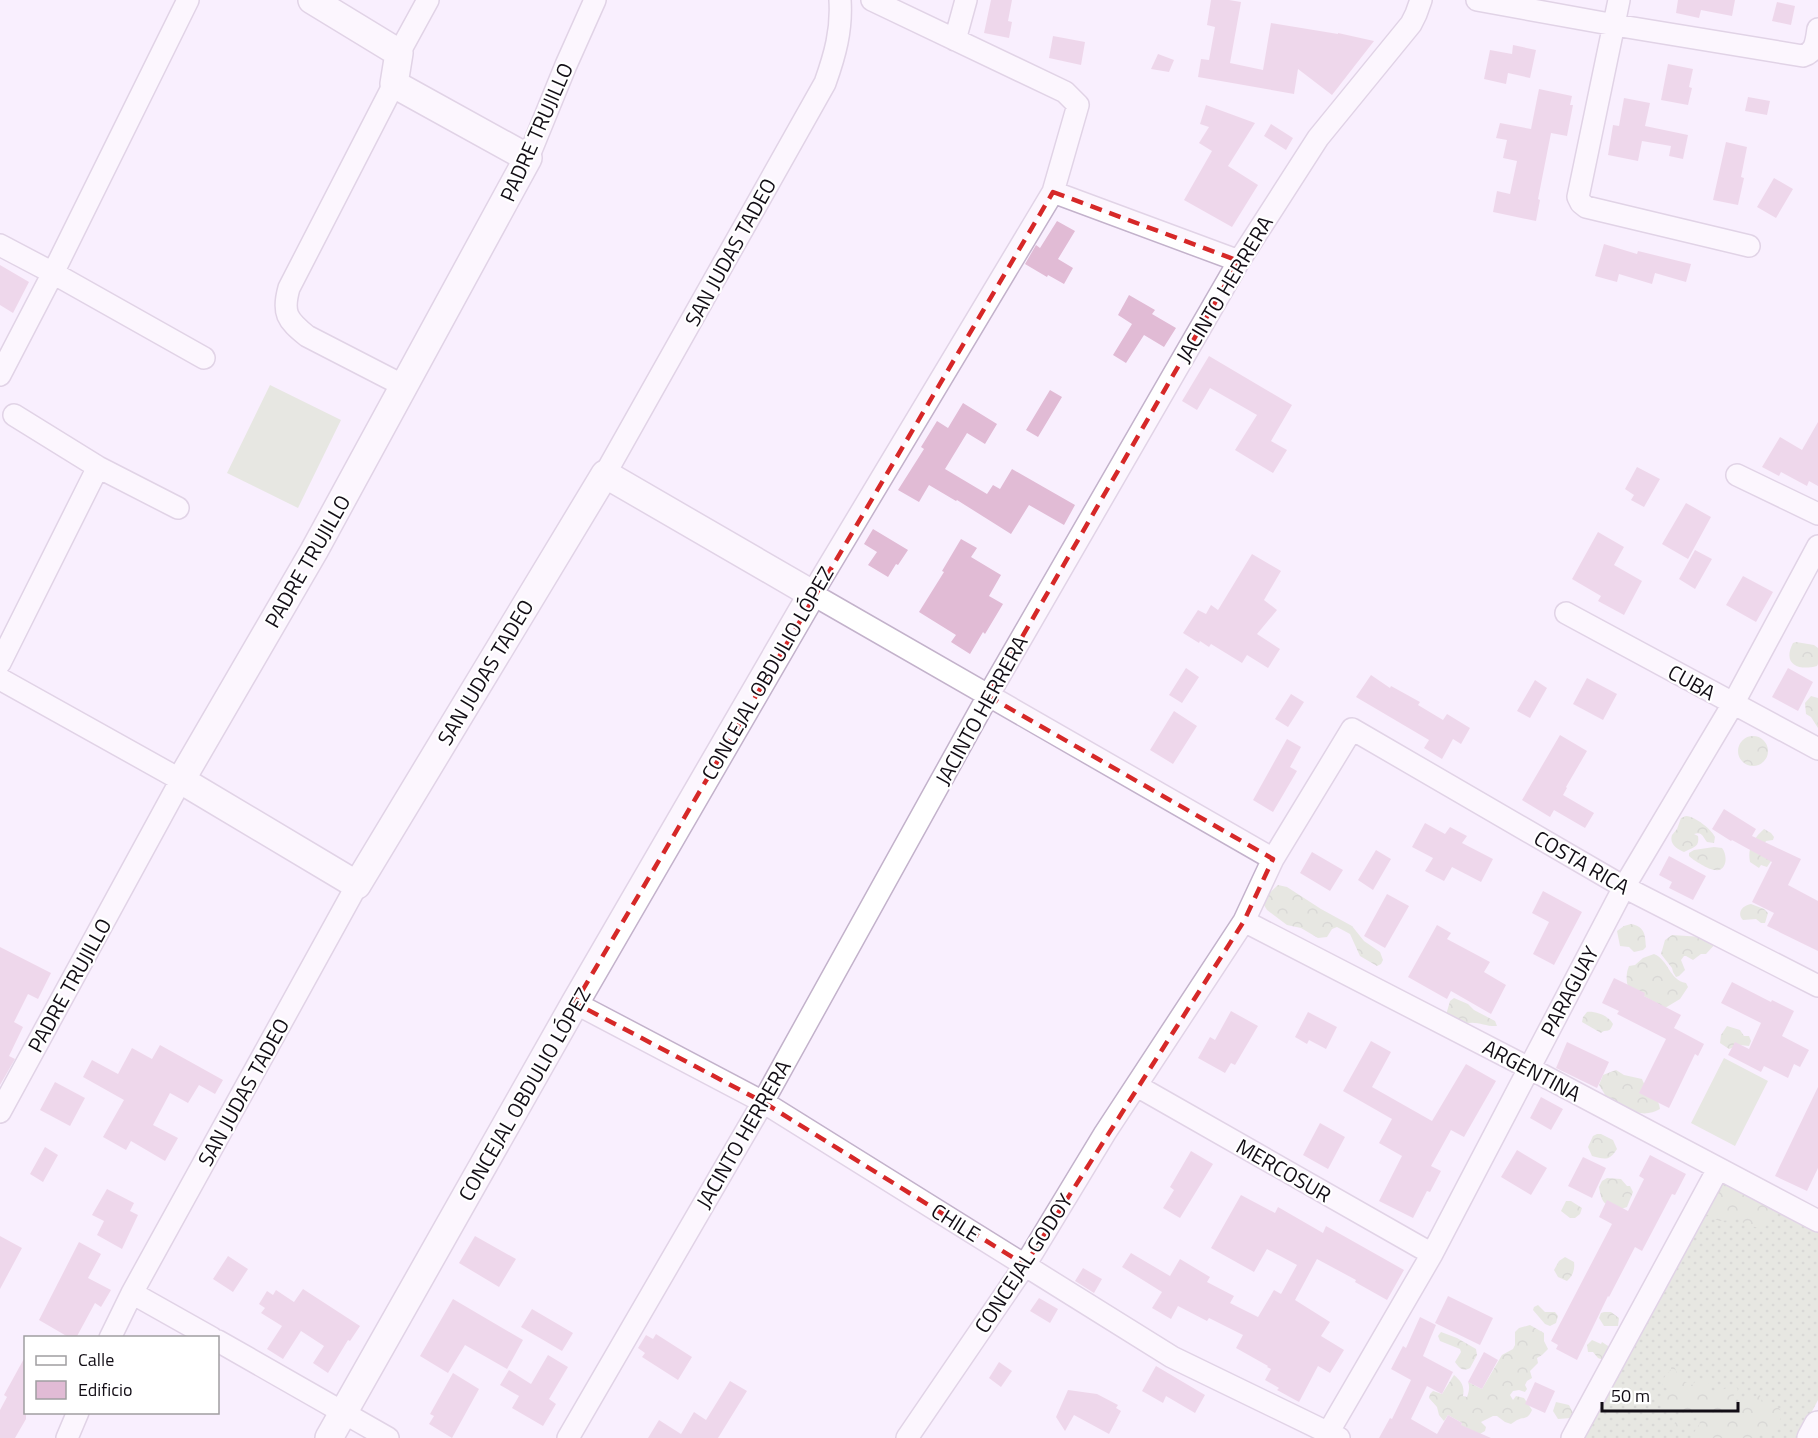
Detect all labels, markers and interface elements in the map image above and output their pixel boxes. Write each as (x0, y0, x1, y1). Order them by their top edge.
street label: PADRE TRUJILLO (491, 57, 581, 207)
street label: SAN JUDAS TADEO (676, 172, 784, 332)
street label: JACINTO HERRERA (1167, 209, 1281, 369)
street label: PADRE TRUJILLO (256, 488, 358, 634)
street label: CONCEJAL OBDULIO LÓPEZ (693, 560, 841, 786)
street label: SAN JUDAS TADEO (429, 593, 541, 751)
street label: JACINTO HERRERA (927, 629, 1036, 791)
street label: CUBA (1662, 656, 1722, 708)
street label: COSTA RICA (1528, 822, 1636, 903)
street label: PADRE TRUJILLO (19, 912, 119, 1058)
street label: PARAGUAY (1532, 939, 1607, 1042)
street label: CONCEJAL OBDULIO LÓPEZ (450, 981, 598, 1207)
street label: SAN JUDAS TADEO (189, 1012, 297, 1172)
street label: ARGENTINA (1477, 1031, 1587, 1109)
street label: JACINTO HERRERA (687, 1053, 799, 1214)
street label: MERCOSUR (1230, 1130, 1338, 1210)
street label: CONCEJAL GODOY (966, 1186, 1080, 1339)
street label: CHILE (925, 1195, 987, 1249)
legend (24, 1336, 219, 1414)
text: Calle (78, 1346, 114, 1373)
scale bar (1602, 1375, 1738, 1413)
text: Edificio (78, 1376, 132, 1403)
text: 50 m (1611, 1382, 1650, 1409)

